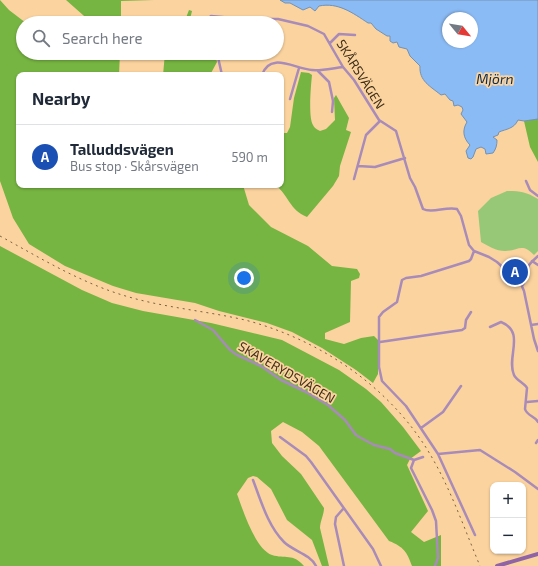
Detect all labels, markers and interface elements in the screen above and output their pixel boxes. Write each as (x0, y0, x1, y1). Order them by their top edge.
north arrow (442, 12, 478, 48)
search box (16, 16, 284, 60)
icon: search (30, 27, 52, 49)
text: Search here (62, 29, 143, 47)
street label: SKÅRSVÄGEN (333, 36, 389, 112)
water label: Mjörn (476, 70, 514, 87)
text: Nearby (32, 88, 90, 108)
text: Talluddsvägen (70, 140, 174, 158)
text: A (41, 149, 49, 165)
text: 590 m (231, 149, 268, 165)
text: Bus stop · Skårsvägen (70, 158, 199, 174)
pin: A (502, 257, 528, 287)
your location (234, 268, 254, 288)
street label: SKAVERYDSVÄGEN (236, 338, 338, 406)
map controls (490, 482, 526, 554)
button: + (490, 482, 526, 518)
button: − (490, 518, 526, 554)

